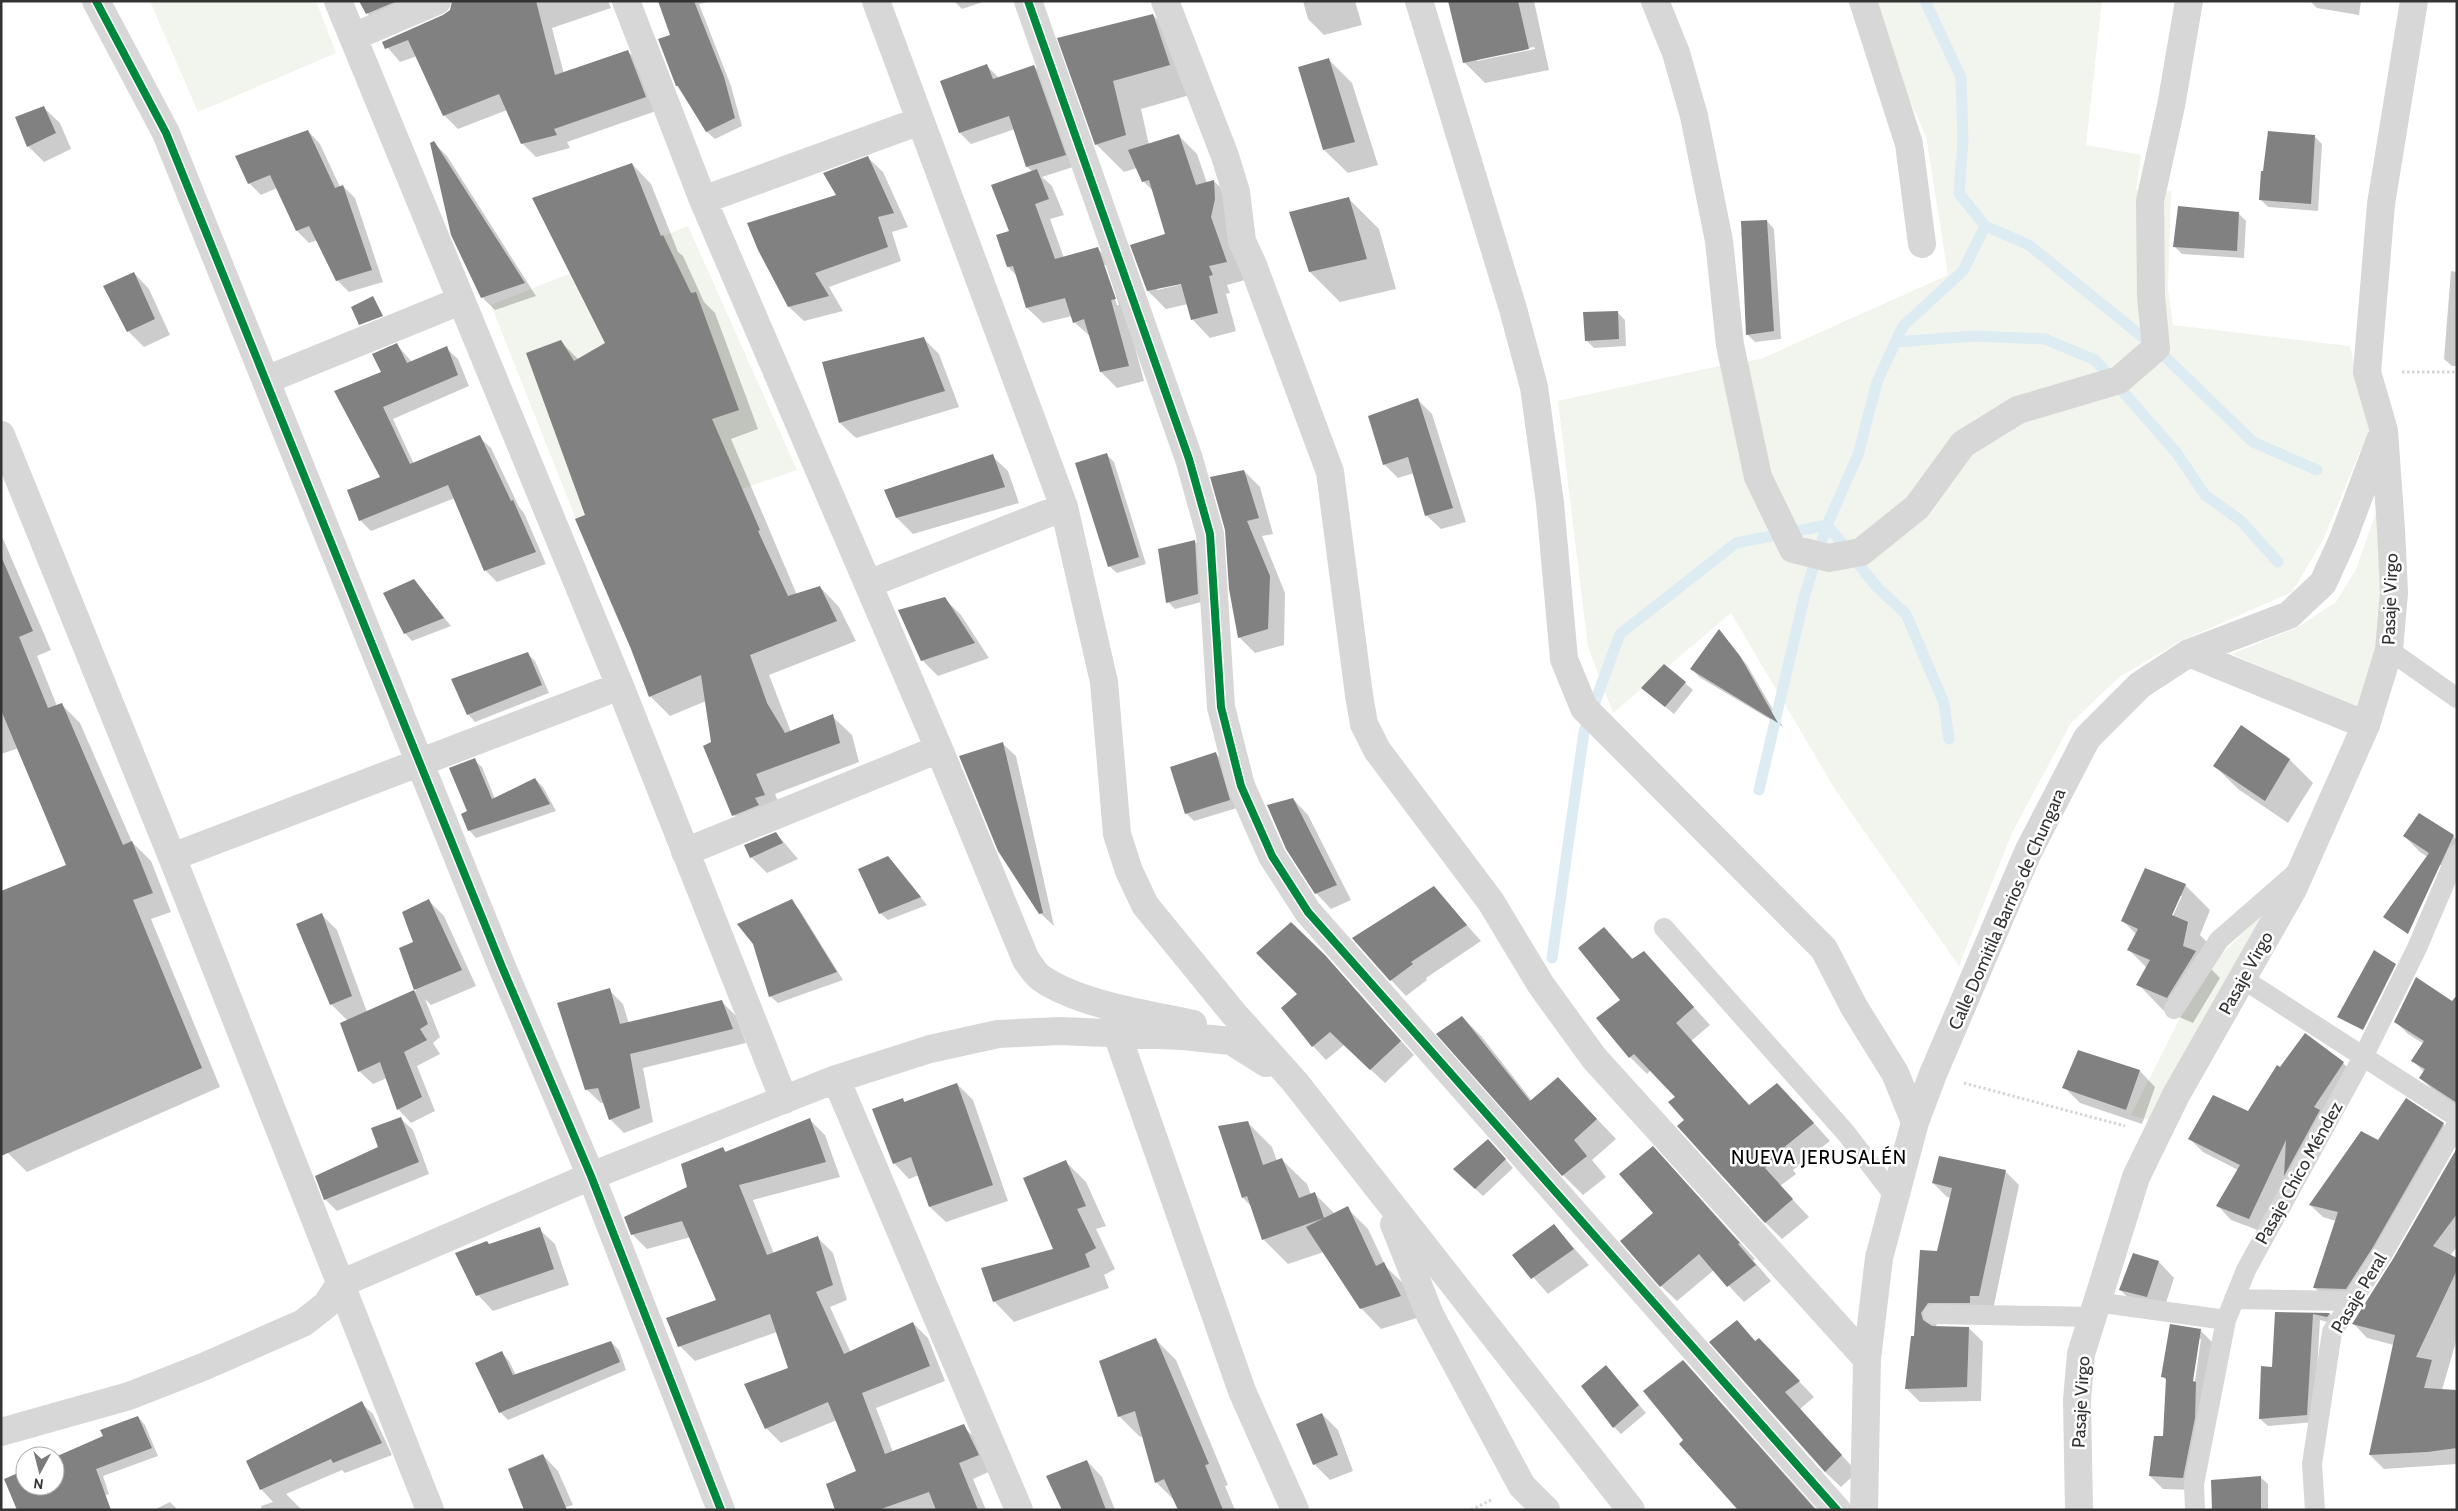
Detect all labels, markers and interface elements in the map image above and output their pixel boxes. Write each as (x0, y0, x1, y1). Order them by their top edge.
street label: Pasaje Virgo (2377, 553, 2403, 645)
street label: Calle Domitila Barrios de Chungara (1944, 784, 2070, 1033)
street label: Pasaje Virgo (2214, 927, 2278, 1019)
street label: Pasaje Chico Méndez (2251, 1097, 2348, 1248)
district label: NUEVA JERUSALÉN (1731, 1145, 1907, 1169)
street label: Pasaje Peral (2326, 1248, 2392, 1337)
street label: Pasaje Virgo (2068, 1355, 2094, 1448)
north arrow (15, 1446, 65, 1496)
text: N (32, 1474, 44, 1493)

